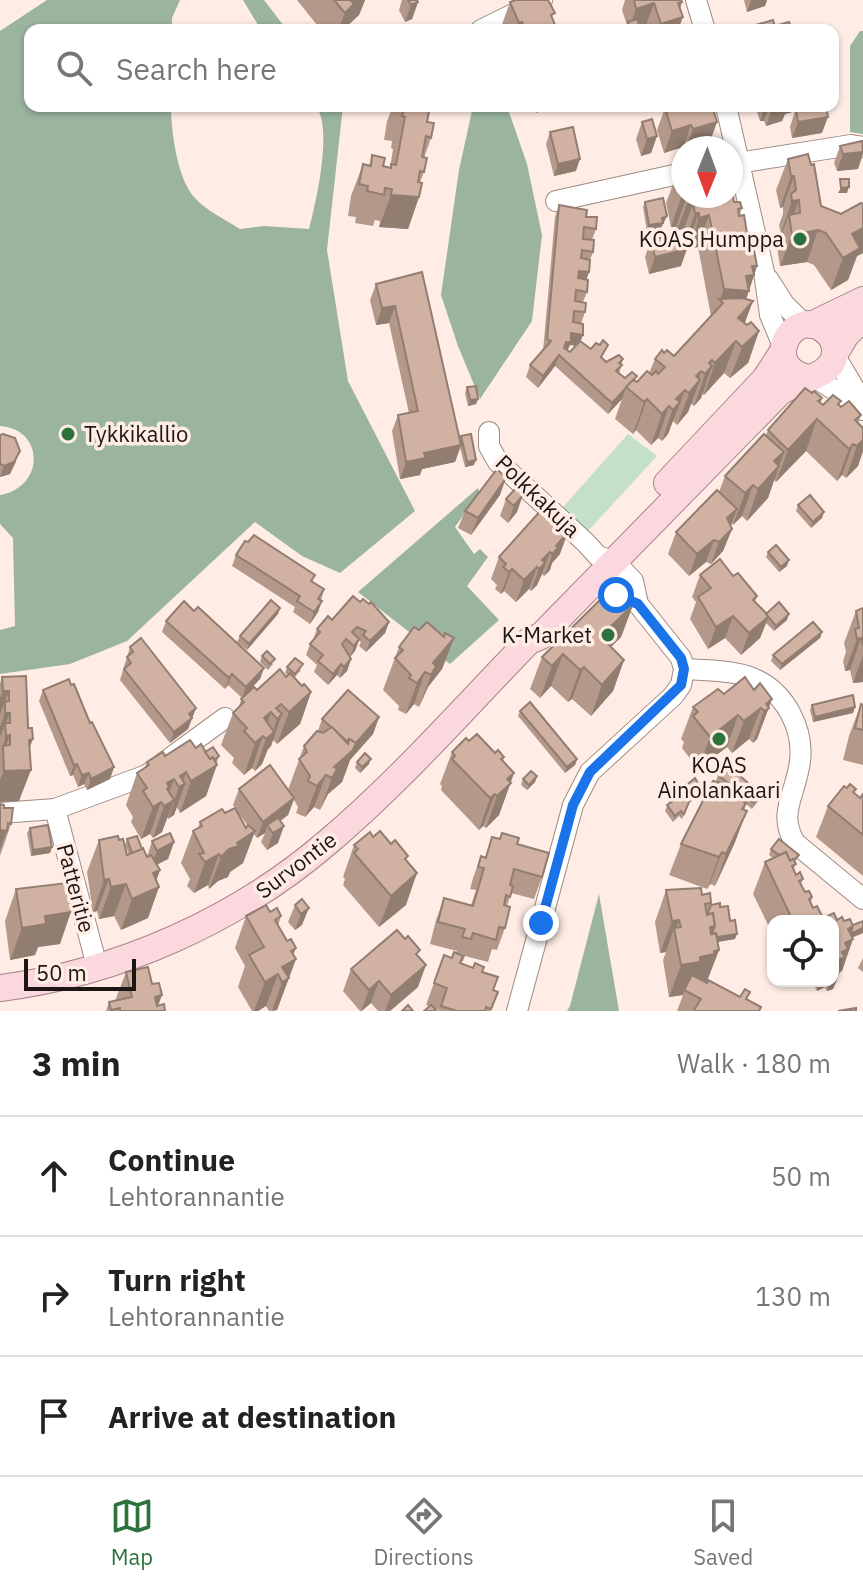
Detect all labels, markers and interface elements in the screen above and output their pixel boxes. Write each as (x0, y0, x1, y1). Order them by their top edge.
search box (24, 24, 839, 112)
icon: search (52, 46, 96, 90)
text: Search here (116, 49, 277, 88)
north arrow (671, 136, 743, 208)
place label: KOAS Humppa (639, 224, 784, 253)
marker: KOAS Humppa (791, 230, 809, 248)
place label: Tykkikallio (84, 419, 188, 448)
marker: Tykkikallio (59, 425, 77, 443)
street label: Polkkakuja (490, 448, 587, 543)
route start (598, 577, 634, 613)
place label: K-Market (502, 620, 592, 649)
marker: K-Market (599, 626, 617, 644)
marker: KOAS Ainolankaari (710, 730, 728, 748)
place label: KOAS Ainolankaari (657, 750, 781, 804)
street label: Survontie (249, 825, 342, 905)
street label: Patteritie (51, 840, 102, 936)
route end (523, 905, 559, 941)
map controls (767, 915, 839, 987)
button: locate (767, 915, 839, 987)
scale bar (24, 955, 136, 991)
text: 50 m (36, 958, 87, 987)
text: 3 min (32, 1041, 121, 1085)
text: Walk · 180 m (677, 1046, 831, 1080)
text: Continue (108, 1140, 235, 1179)
icon: ahead (32, 1154, 76, 1198)
text: 50 m (771, 1159, 831, 1193)
text: Lehtorannantie (108, 1179, 285, 1213)
text: Turn right (108, 1260, 246, 1299)
icon: right (32, 1274, 76, 1318)
text: 130 m (755, 1279, 831, 1313)
text: Lehtorannantie (108, 1299, 285, 1333)
icon: arrive (32, 1394, 76, 1438)
text: Arrive at destination (108, 1397, 396, 1436)
tab: Map (110, 1494, 154, 1571)
tab: Directions (374, 1494, 474, 1571)
tab: Saved (693, 1494, 753, 1571)

